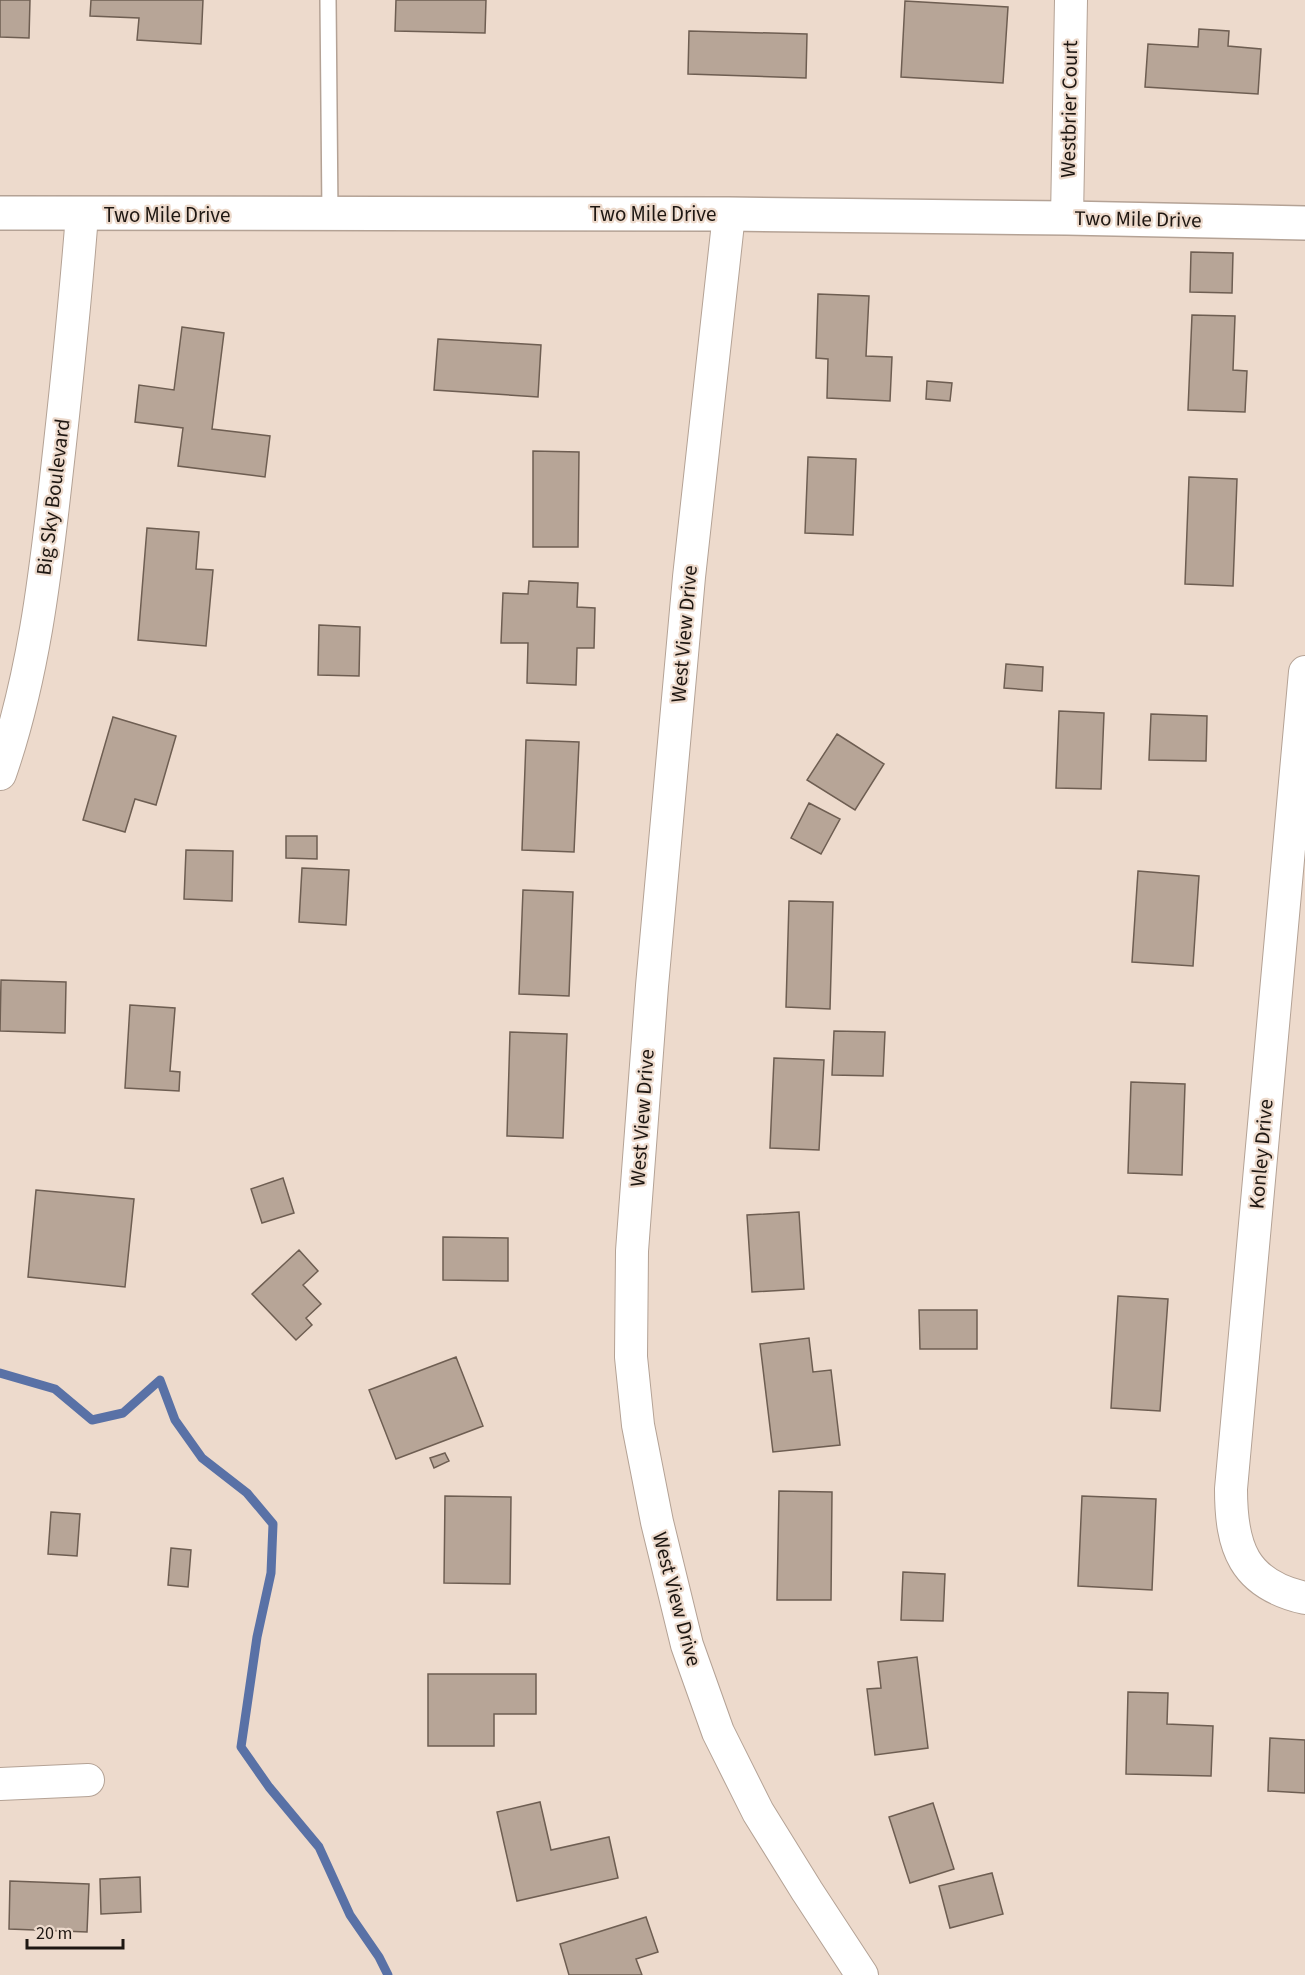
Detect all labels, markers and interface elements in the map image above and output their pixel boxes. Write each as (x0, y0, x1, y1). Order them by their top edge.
street label: Westbrier Court (1053, 40, 1085, 178)
street label: Two Mile Drive (589, 199, 717, 229)
street label: Two Mile Drive (103, 200, 231, 230)
street label: Two Mile Drive (1074, 203, 1202, 235)
street label: Big Sky Boulevard (29, 417, 77, 577)
street label: West View Drive (663, 564, 705, 704)
street label: West View Drive (622, 1048, 662, 1188)
street label: Konley Drive (1241, 1098, 1281, 1210)
street label: West View Drive (645, 1529, 709, 1669)
scale bar (27, 1912, 123, 1950)
text: 20 m (36, 1921, 72, 1946)

